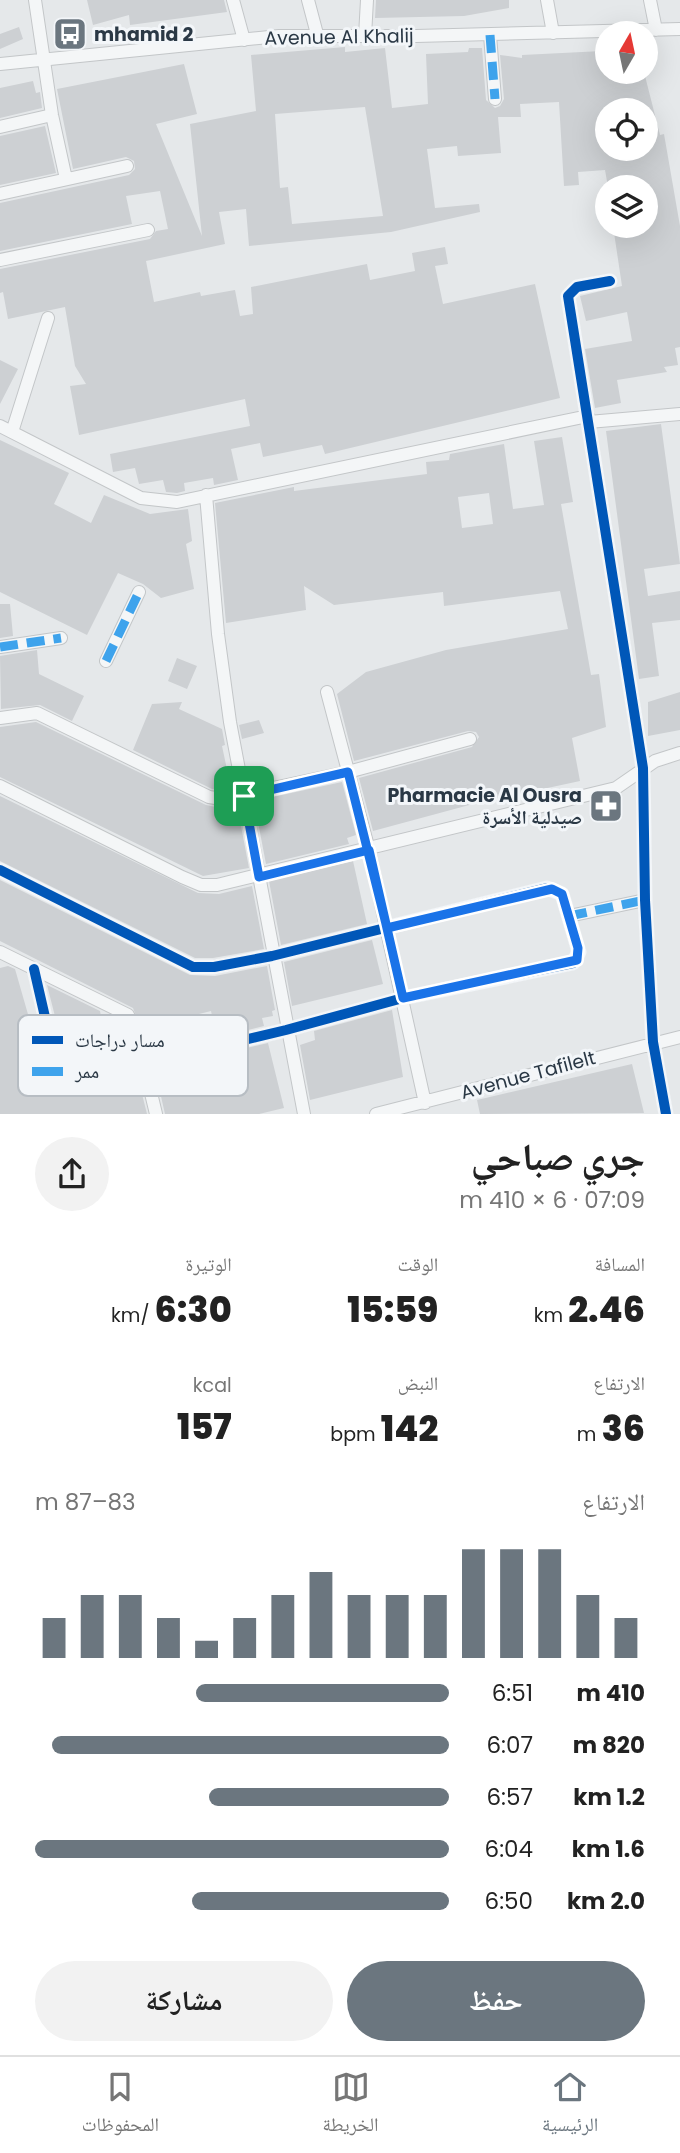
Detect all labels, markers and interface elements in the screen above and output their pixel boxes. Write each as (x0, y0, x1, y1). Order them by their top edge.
bus stop icon: mhamid 2 (51, 15, 89, 53)
place label: mhamid 2 (94, 21, 193, 48)
north arrow (595, 21, 658, 84)
map controls (595, 21, 658, 238)
street label: Avenue Al Khalij (264, 22, 414, 52)
button: locate (595, 98, 658, 161)
button: layers (595, 175, 658, 238)
pin (214, 766, 274, 826)
icon: arrive (225, 777, 263, 815)
place label: Pharmacie Al Ousra صيدلية الأسرة (387, 782, 582, 831)
pharmacy icon: Pharmacie Al Ousra صيدلية الأسرة (587, 787, 625, 825)
legend (18, 1015, 248, 1096)
text: مسار دراجات (75, 1027, 165, 1054)
street label: Avenue Tafilelt (458, 1044, 598, 1106)
text: ممر (74, 1058, 99, 1085)
text: جري صباحي (471, 1130, 645, 1183)
button: share (35, 1137, 109, 1211)
text: 07:09 · 6 × 410 m (459, 1184, 645, 1216)
text: الوتيرة (185, 1251, 232, 1278)
text: الوقت (397, 1251, 438, 1278)
text: المسافة (595, 1251, 645, 1278)
text: 6:30 (155, 1285, 232, 1334)
text: 15:59 (347, 1285, 438, 1334)
text: 2.46 (568, 1285, 645, 1334)
text: /km (111, 1302, 155, 1329)
text: km (534, 1302, 568, 1329)
text: النبض (398, 1370, 438, 1397)
text: الارتفاع (593, 1370, 645, 1397)
text: kcal (193, 1372, 232, 1399)
text: 157 (177, 1402, 232, 1451)
text: 142 (381, 1404, 438, 1453)
text: 36 (601, 1404, 645, 1453)
text: bpm (330, 1421, 381, 1448)
text: m (577, 1421, 601, 1448)
text: 83–87 m (35, 1486, 136, 1518)
text: الارتفاع (582, 1486, 645, 1518)
text: 6:51 (492, 1677, 533, 1709)
text: 410 m (577, 1677, 645, 1709)
text: 6:07 (486, 1729, 533, 1761)
text: 820 m (573, 1729, 645, 1761)
text: 6:57 (486, 1781, 533, 1813)
text: 1.2 km (573, 1781, 645, 1813)
text: 6:04 (485, 1833, 533, 1865)
text: 1.6 km (572, 1833, 645, 1865)
text: 6:50 (485, 1885, 533, 1917)
text: 2.0 km (567, 1885, 645, 1917)
button: مشاركة (35, 1961, 333, 2041)
button: حفظ (347, 1961, 645, 2041)
tab: المحفوظات (82, 2068, 159, 2143)
tab: الخريطة (323, 2068, 378, 2143)
tab: الرئيسية (542, 2068, 598, 2143)

